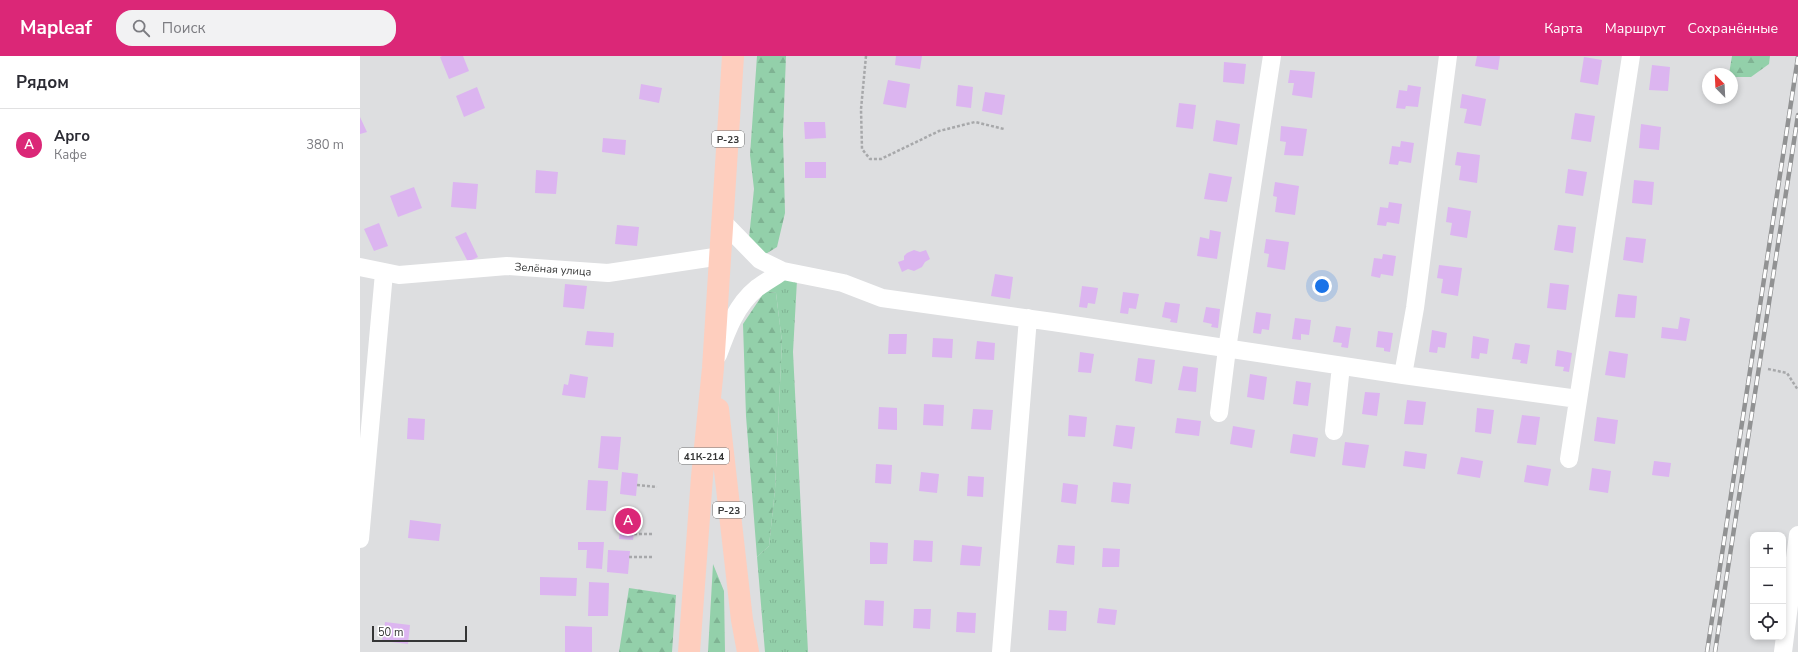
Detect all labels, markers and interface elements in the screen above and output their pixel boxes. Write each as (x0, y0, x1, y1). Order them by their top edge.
search box (116, 10, 396, 46)
text: Mapleaf (20, 15, 92, 41)
icon: search (130, 17, 152, 39)
text: Поиск (162, 18, 205, 38)
text: Карта (1544, 19, 1583, 38)
text: Маршрут (1605, 19, 1666, 38)
text: Сохранённые (1688, 19, 1778, 38)
north arrow (1702, 68, 1738, 104)
text: Рядом (16, 71, 69, 94)
text: Арго (54, 126, 90, 146)
road number: Р-23 (712, 131, 744, 147)
text: A (24, 136, 34, 154)
text: 380 m (306, 136, 344, 154)
text: Кафе (54, 146, 87, 164)
street label: Зелёная улица (514, 259, 592, 280)
your location (1312, 276, 1332, 296)
road number: 41К-214 (679, 448, 729, 464)
road number: Р-23 (713, 502, 745, 518)
pin: A (615, 506, 641, 536)
map controls (1750, 532, 1786, 640)
button: + (1750, 532, 1786, 568)
button: − (1750, 568, 1786, 604)
button: locate (1750, 604, 1786, 640)
scale bar (372, 624, 467, 643)
text: 50 m (378, 625, 403, 640)

